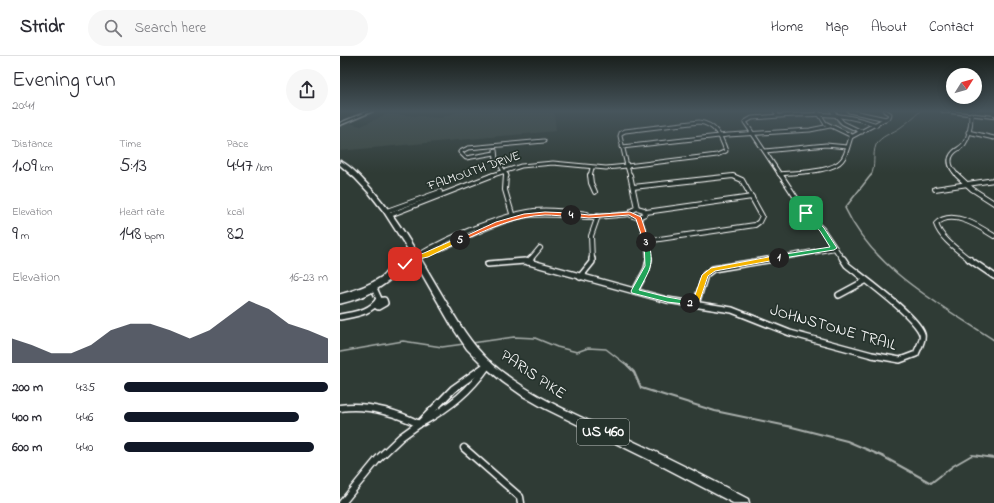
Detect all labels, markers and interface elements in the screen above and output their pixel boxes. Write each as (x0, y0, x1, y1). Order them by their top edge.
search box (88, 10, 368, 46)
text: Stridr (20, 14, 64, 41)
icon: search (102, 17, 124, 39)
text: Search here (134, 17, 206, 39)
text: Home (771, 17, 803, 38)
text: Map (825, 17, 849, 38)
text: About (871, 17, 907, 38)
text: Contact (929, 17, 974, 38)
text: Evening run (12, 65, 116, 97)
north arrow (946, 68, 982, 104)
map controls (946, 68, 982, 104)
button: share (286, 69, 328, 111)
text: 20:41 (12, 96, 35, 115)
text: Distance (12, 136, 53, 152)
text: Time (119, 136, 141, 152)
text: Pace (227, 136, 248, 152)
street label: FALMOUTH DRIVE (424, 146, 523, 196)
text: 1.09 (12, 152, 37, 181)
text: 5:13 (119, 152, 147, 181)
text: 4:47 (227, 152, 253, 181)
text: km (37, 160, 53, 176)
text: /km (253, 160, 273, 176)
pin (789, 196, 823, 230)
icon: arrive (795, 202, 817, 224)
text: Elevation (12, 204, 52, 220)
text: Heart rate (119, 204, 164, 220)
text: kcal (227, 204, 244, 220)
pin: 4 (561, 205, 581, 225)
text: 4 (569, 207, 573, 223)
text: 9 (12, 220, 18, 249)
text: 148 (119, 220, 141, 249)
text: 82 (227, 220, 244, 249)
text: m (18, 228, 29, 244)
text: bpm (141, 228, 165, 244)
pin: 5 (450, 230, 470, 250)
text: 5 (457, 232, 463, 248)
pin: 3 (636, 232, 656, 252)
text: 3 (644, 234, 648, 250)
pin (388, 247, 422, 281)
pin: 1 (769, 248, 789, 268)
text: 1 (777, 250, 781, 266)
icon: check (394, 253, 416, 275)
text: Elevation (12, 268, 60, 287)
text: 16–23 m (289, 268, 328, 287)
pin: 2 (680, 293, 700, 313)
text: 2 (687, 295, 693, 311)
street label: JOHNSTONE TRAIL (767, 298, 899, 358)
street label: PARIS PIKE (495, 344, 571, 406)
text: 200 m (12, 378, 43, 397)
text: 4:35 (76, 378, 95, 397)
text: 400 m (12, 408, 42, 427)
text: 4:46 (76, 408, 94, 427)
road number: US 460 (577, 419, 629, 445)
text: 600 m (12, 438, 42, 457)
text: 4:40 (76, 438, 93, 457)

